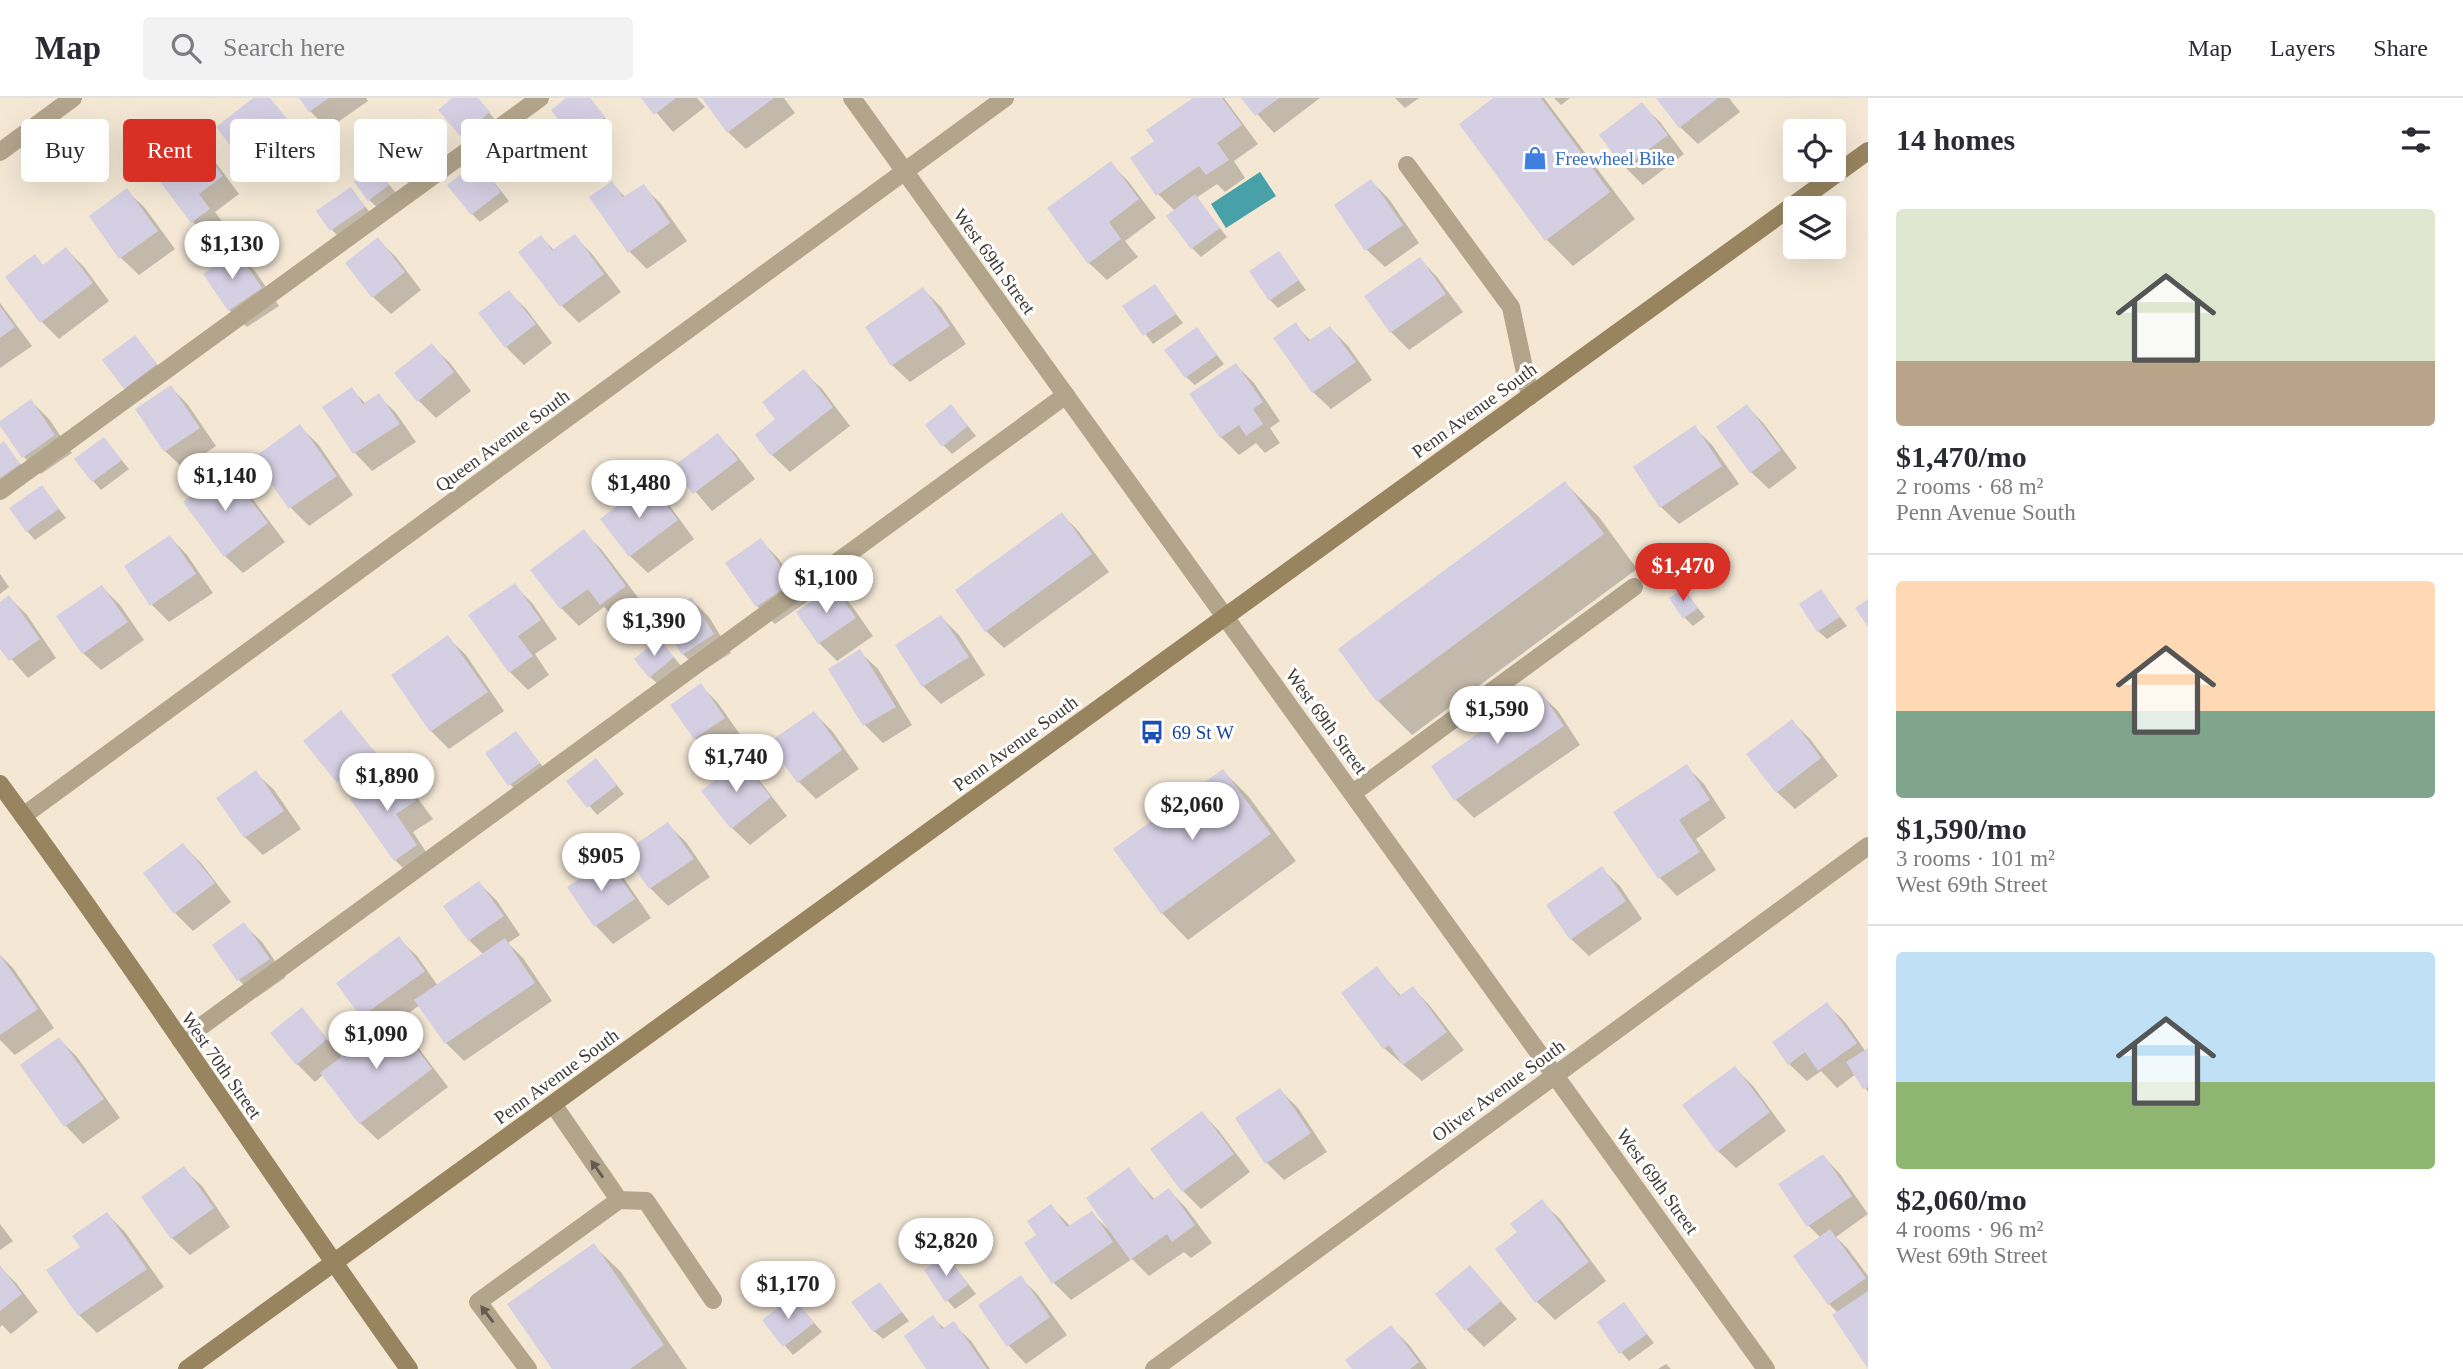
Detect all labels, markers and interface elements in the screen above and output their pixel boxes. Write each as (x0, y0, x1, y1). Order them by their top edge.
search box (143, 17, 633, 80)
icon: search (167, 29, 205, 67)
text: Map (35, 30, 101, 66)
text: Search here (223, 33, 345, 62)
text: Map (2188, 35, 2232, 61)
text: Layers (2270, 35, 2335, 61)
text: Share (2373, 35, 2428, 61)
chip: Buy (21, 119, 109, 182)
chip: Rent (123, 119, 216, 182)
chip: Filters (230, 119, 340, 182)
chip: New (354, 119, 447, 182)
chip: Apartment (461, 119, 612, 182)
map controls (1783, 119, 1846, 259)
button: locate (1783, 119, 1846, 182)
icon: filters (2397, 121, 2435, 159)
text: 14 homes (1896, 123, 2015, 156)
shop icon: Freewheel Bike (1521, 144, 1549, 172)
place label: Freewheel Bike (1555, 148, 1675, 169)
button: layers (1783, 196, 1846, 259)
street label: West 69th Street (949, 205, 1040, 319)
pin: $1,130 (175, 222, 289, 281)
text: $1,130 (200, 231, 264, 256)
icon: home (2103, 255, 2229, 381)
street label: Penn Avenue South (1408, 358, 1541, 463)
street label: Queen Avenue South (431, 385, 574, 496)
text: $1,470/mo (1896, 440, 2027, 473)
pin: $1,140 (168, 454, 282, 513)
pin: $1,480 (582, 460, 696, 520)
text: $1,140 (193, 463, 257, 488)
text: $1,480 (607, 470, 671, 495)
text: 2 rooms · 68 m² (1896, 474, 2043, 499)
text: Penn Avenue South (1896, 500, 2076, 525)
pin: $1,470 (1626, 544, 1740, 603)
text: $1,470 (1651, 553, 1715, 578)
pin: $1,100 (769, 556, 883, 615)
text: $1,100 (794, 565, 858, 590)
pin: $1,390 (597, 598, 711, 658)
text: $1,390 (622, 608, 686, 633)
icon: home (2103, 627, 2229, 753)
street label: West 69th Street (1281, 665, 1372, 779)
pin: $1,590 (1440, 686, 1554, 746)
street label: Penn Avenue South (949, 691, 1082, 796)
text: $1,590 (1465, 696, 1529, 721)
bus stop icon: 69 St W (1138, 718, 1166, 746)
place label: 69 St W (1172, 722, 1234, 743)
pin: $1,740 (679, 734, 793, 794)
text: $1,740 (704, 744, 768, 769)
pin: $1,890 (330, 754, 444, 813)
text: $1,890 (355, 763, 419, 788)
pin: $2,060 (1135, 782, 1249, 842)
text: $2,060 (1160, 792, 1224, 817)
text: $1,590/mo (1896, 812, 2027, 845)
pin: $905 (560, 834, 642, 893)
text: $905 (578, 843, 624, 868)
text: 3 rooms · 101 m² (1896, 846, 2055, 871)
text: West 69th Street (1896, 872, 2047, 897)
icon: home (2103, 998, 2229, 1124)
street label: West 70th Street (177, 1008, 266, 1123)
pin: $1,090 (319, 1012, 433, 1071)
text: $1,090 (344, 1021, 408, 1046)
street label: Penn Avenue South (490, 1024, 623, 1129)
street label: Oliver Avenue South (1428, 1035, 1569, 1146)
street label: West 69th Street (1612, 1125, 1703, 1239)
one-way arrow (590, 1160, 604, 1178)
text: $2,060/mo (1896, 1183, 2027, 1216)
text: 4 rooms · 96 m² (1896, 1217, 2043, 1242)
pin: $2,820 (889, 1218, 1003, 1278)
text: $2,820 (914, 1228, 978, 1253)
text: West 69th Street (1896, 1243, 2047, 1268)
pin: $1,170 (731, 1262, 845, 1321)
text: $1,170 (756, 1271, 820, 1296)
one-way arrow (480, 1305, 494, 1324)

